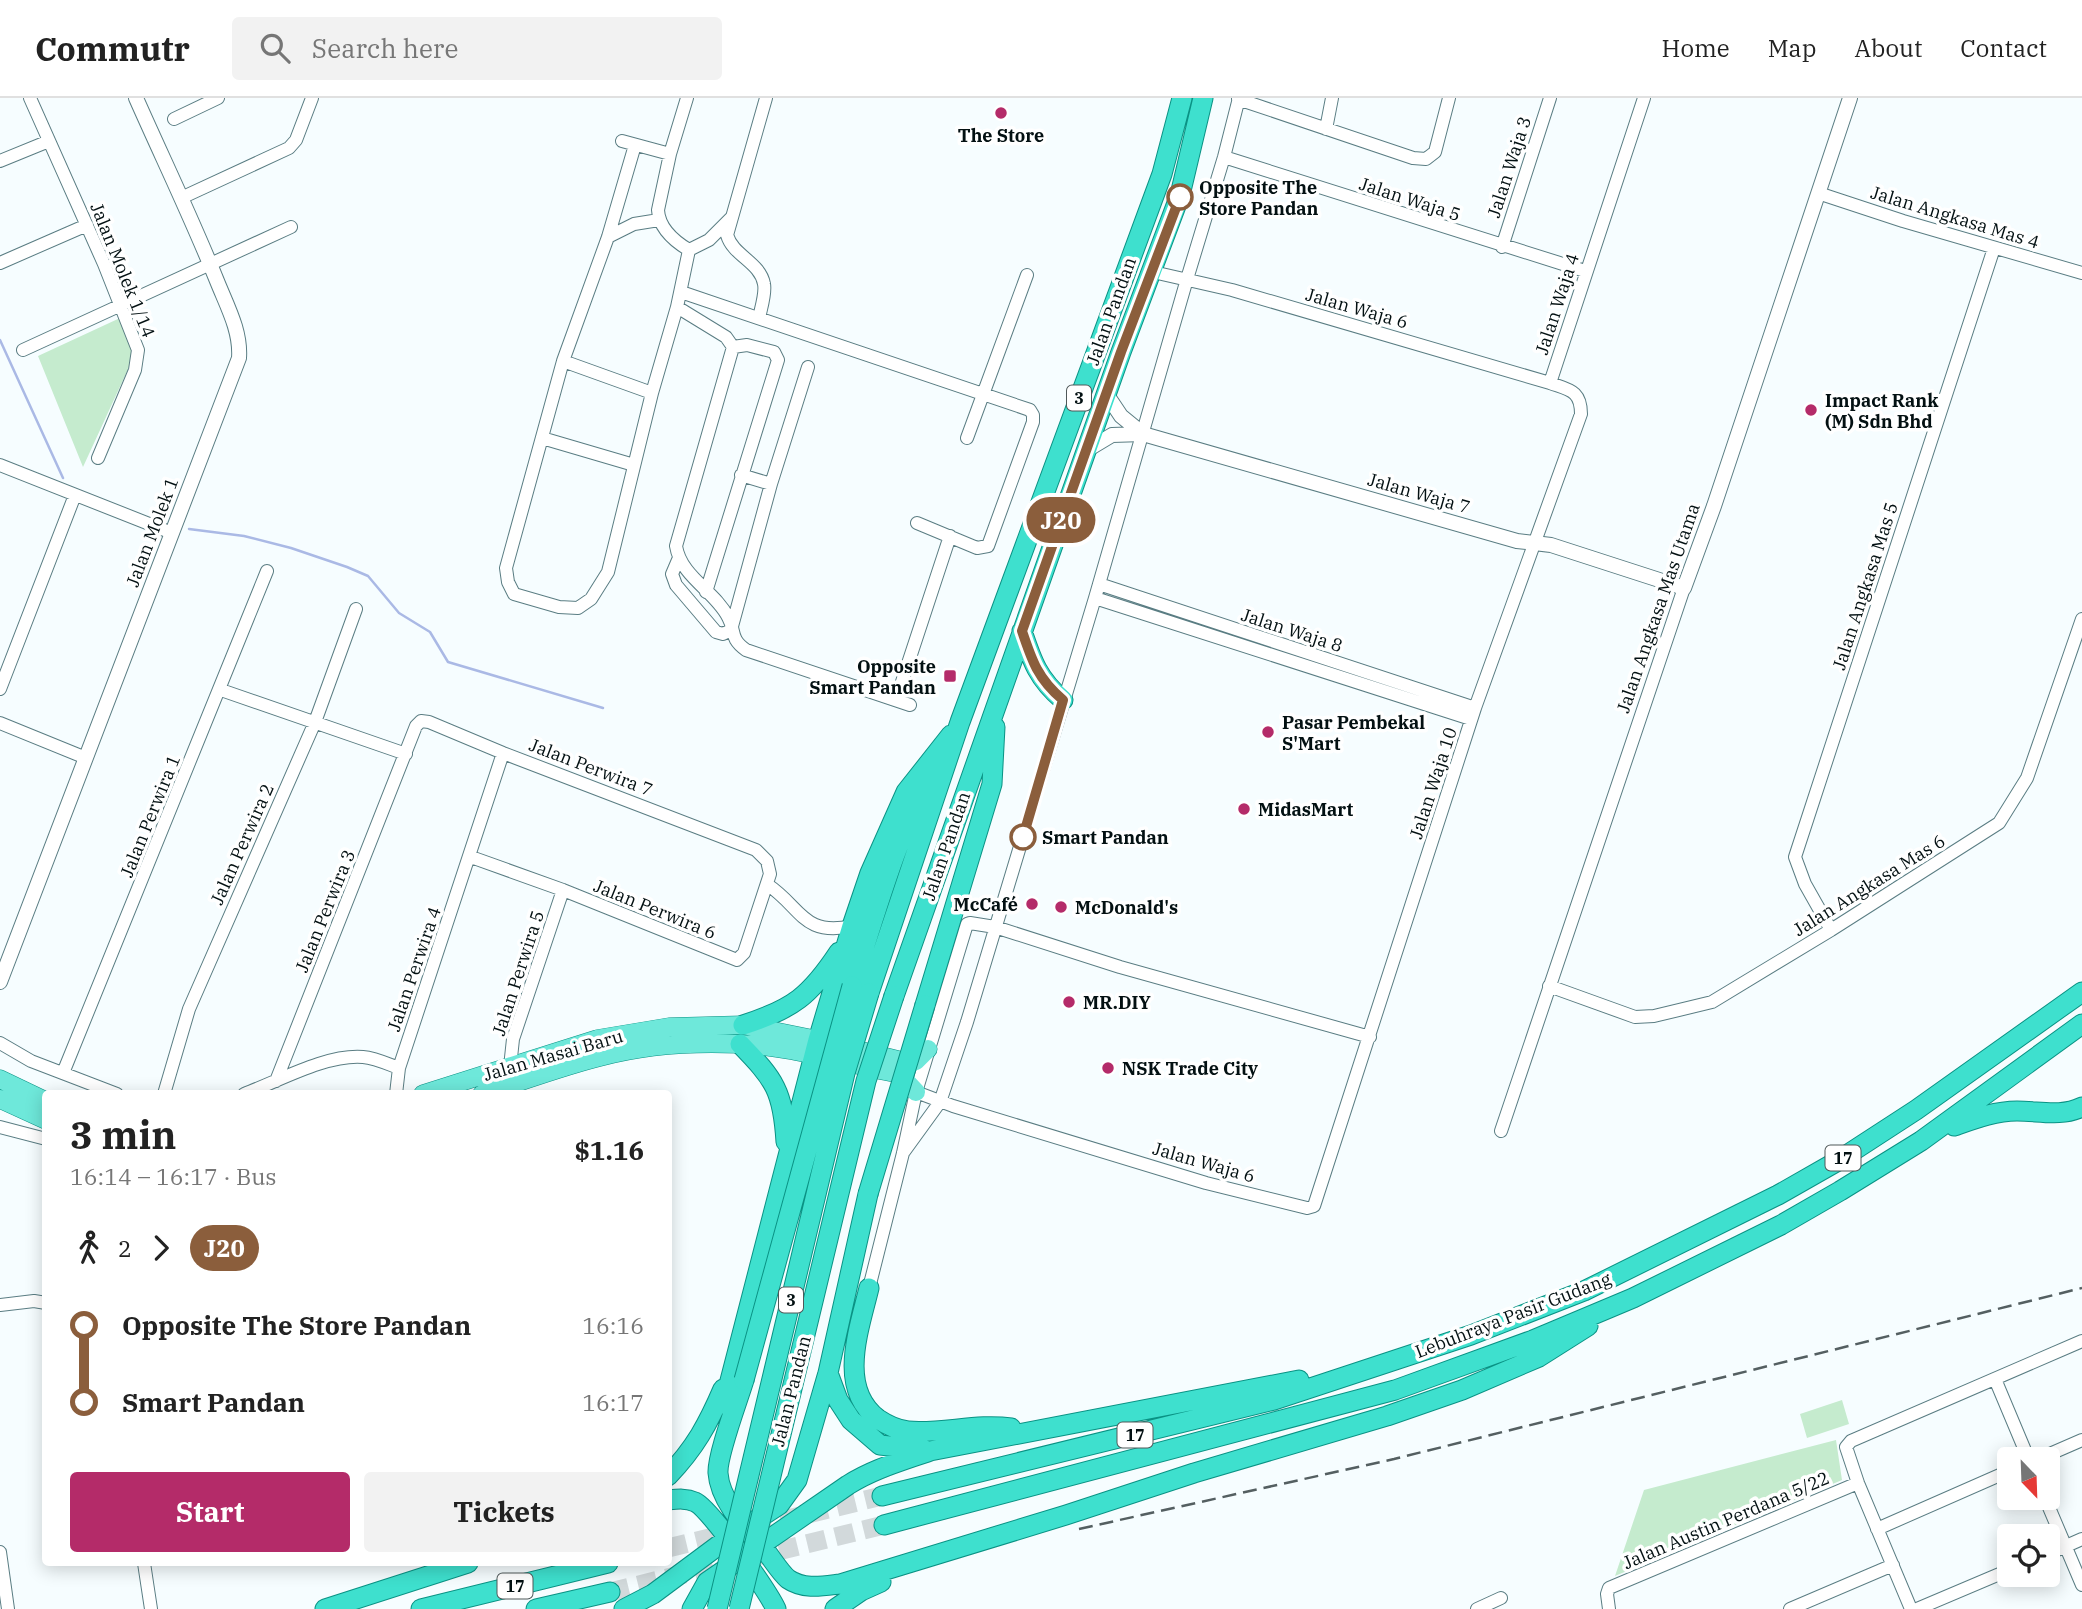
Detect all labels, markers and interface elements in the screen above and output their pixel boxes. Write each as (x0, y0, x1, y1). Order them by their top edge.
search box (232, 17, 722, 80)
text: Commutr (35, 27, 190, 70)
icon: search (256, 29, 294, 67)
text: Search here (312, 31, 458, 65)
text: Home (1662, 32, 1730, 64)
text: Map (1768, 32, 1816, 64)
text: About (1854, 32, 1922, 64)
text: Contact (1960, 32, 2047, 64)
marker: The Store (993, 105, 1009, 121)
street label: Jalan Waja 3 (1482, 113, 1536, 221)
place label: The Store (958, 124, 1044, 147)
street label: Jalan Waja 5 (1356, 172, 1464, 226)
place label: Opposite The Store Pandan (1199, 176, 1319, 220)
street label: Jalan Angkasa Mas 4 (1868, 180, 2042, 254)
marker: Opposite The Store Pandan (1167, 184, 1193, 210)
street label: Jalan Molek 1/14 (85, 199, 161, 341)
street label: Jalan Waja 4 (1530, 250, 1584, 358)
street label: Jalan Pandan (1081, 254, 1141, 368)
street label: Jalan Waja 6 (1303, 282, 1411, 334)
road number: 3 (1067, 386, 1091, 410)
place label: Impact Rank (M) Sdn Bhd (1825, 389, 1939, 433)
marker: Impact Rank (M) Sdn Bhd (1803, 402, 1819, 418)
street label: Jalan Waja 7 (1365, 467, 1473, 519)
street label: Jalan Molek 1 (121, 474, 183, 590)
line badge: J20 (1021, 497, 1101, 543)
street label: Jalan Angkasa Mas 5 (1827, 499, 1903, 673)
street label: Jalan Angkasa Mas Utama (1611, 500, 1705, 716)
text: J20 (1040, 504, 1082, 536)
street label: Jalan Waja 8 (1238, 603, 1346, 657)
place label: Opposite Smart Pandan (809, 655, 936, 699)
marker: Opposite Smart Pandan (942, 668, 958, 684)
place label: Pasar Pembekal S'Mart (1282, 711, 1425, 755)
marker: Pasar Pembekal S'Mart (1260, 724, 1276, 740)
street label: Jalan Waja 10 (1404, 724, 1462, 842)
street label: Jalan Perwira 7 (526, 733, 656, 801)
street label: Jalan Perwira 1 (115, 751, 185, 881)
street label: Jalan Perwira 2 (205, 780, 279, 908)
street label: Jalan Pandan (917, 789, 975, 903)
place label: MidasMart (1258, 798, 1354, 821)
marker: MidasMart (1236, 801, 1252, 817)
marker: Smart Pandan (1010, 824, 1036, 850)
place label: Smart Pandan (1042, 826, 1169, 849)
street label: Jalan Angkasa Mas 6 (1789, 829, 1949, 941)
street label: Jalan Perwira 3 (290, 846, 360, 976)
street label: Jalan Perwira 6 (590, 874, 720, 944)
place label: McCafé (954, 893, 1018, 916)
marker: McCafé (1024, 896, 1040, 912)
place label: McDonald's (1075, 896, 1178, 919)
marker: McDonald's (1053, 899, 1069, 915)
street label: Jalan Perwira 4 (382, 904, 446, 1034)
street label: Jalan Perwira 5 (487, 907, 549, 1039)
place label: MR.DIY (1083, 991, 1151, 1014)
marker: MR.DIY (1061, 994, 1077, 1010)
street label: Jalan Masai Baru (481, 1024, 625, 1086)
place label: NSK Trade City (1122, 1057, 1259, 1080)
marker: NSK Trade City (1100, 1060, 1116, 1076)
text: 3 min (70, 1110, 176, 1159)
text: $1.16 (574, 1133, 644, 1167)
street label: Jalan Waja 6 (1150, 1136, 1258, 1188)
road number: 17 (1826, 1146, 1860, 1170)
text: 16:14 – 16:17 · Bus (70, 1161, 277, 1191)
icon: walk (70, 1229, 108, 1267)
icon: forward (142, 1229, 180, 1267)
text: J20 (204, 1232, 245, 1264)
text: 2 (118, 1233, 132, 1263)
street label: Lebuhraya Pasir Gudang (1412, 1267, 1614, 1363)
road number: 3 (779, 1288, 803, 1312)
text: Opposite The Store Pandan (122, 1308, 471, 1342)
text: 16:16 (582, 1310, 644, 1340)
street label: Jalan Pandan (766, 1333, 816, 1449)
text: Smart Pandan (122, 1385, 305, 1419)
text: 16:17 (582, 1387, 644, 1417)
road number: 17 (1118, 1422, 1152, 1448)
north arrow (1997, 1447, 2060, 1510)
map controls (1997, 1447, 2060, 1587)
street label: Jalan Austin Perdana 5/22 (1619, 1466, 1833, 1574)
button: Start (70, 1472, 350, 1552)
button: Tickets (364, 1472, 644, 1552)
button: locate (1997, 1524, 2060, 1587)
road number: 17 (498, 1574, 532, 1598)

